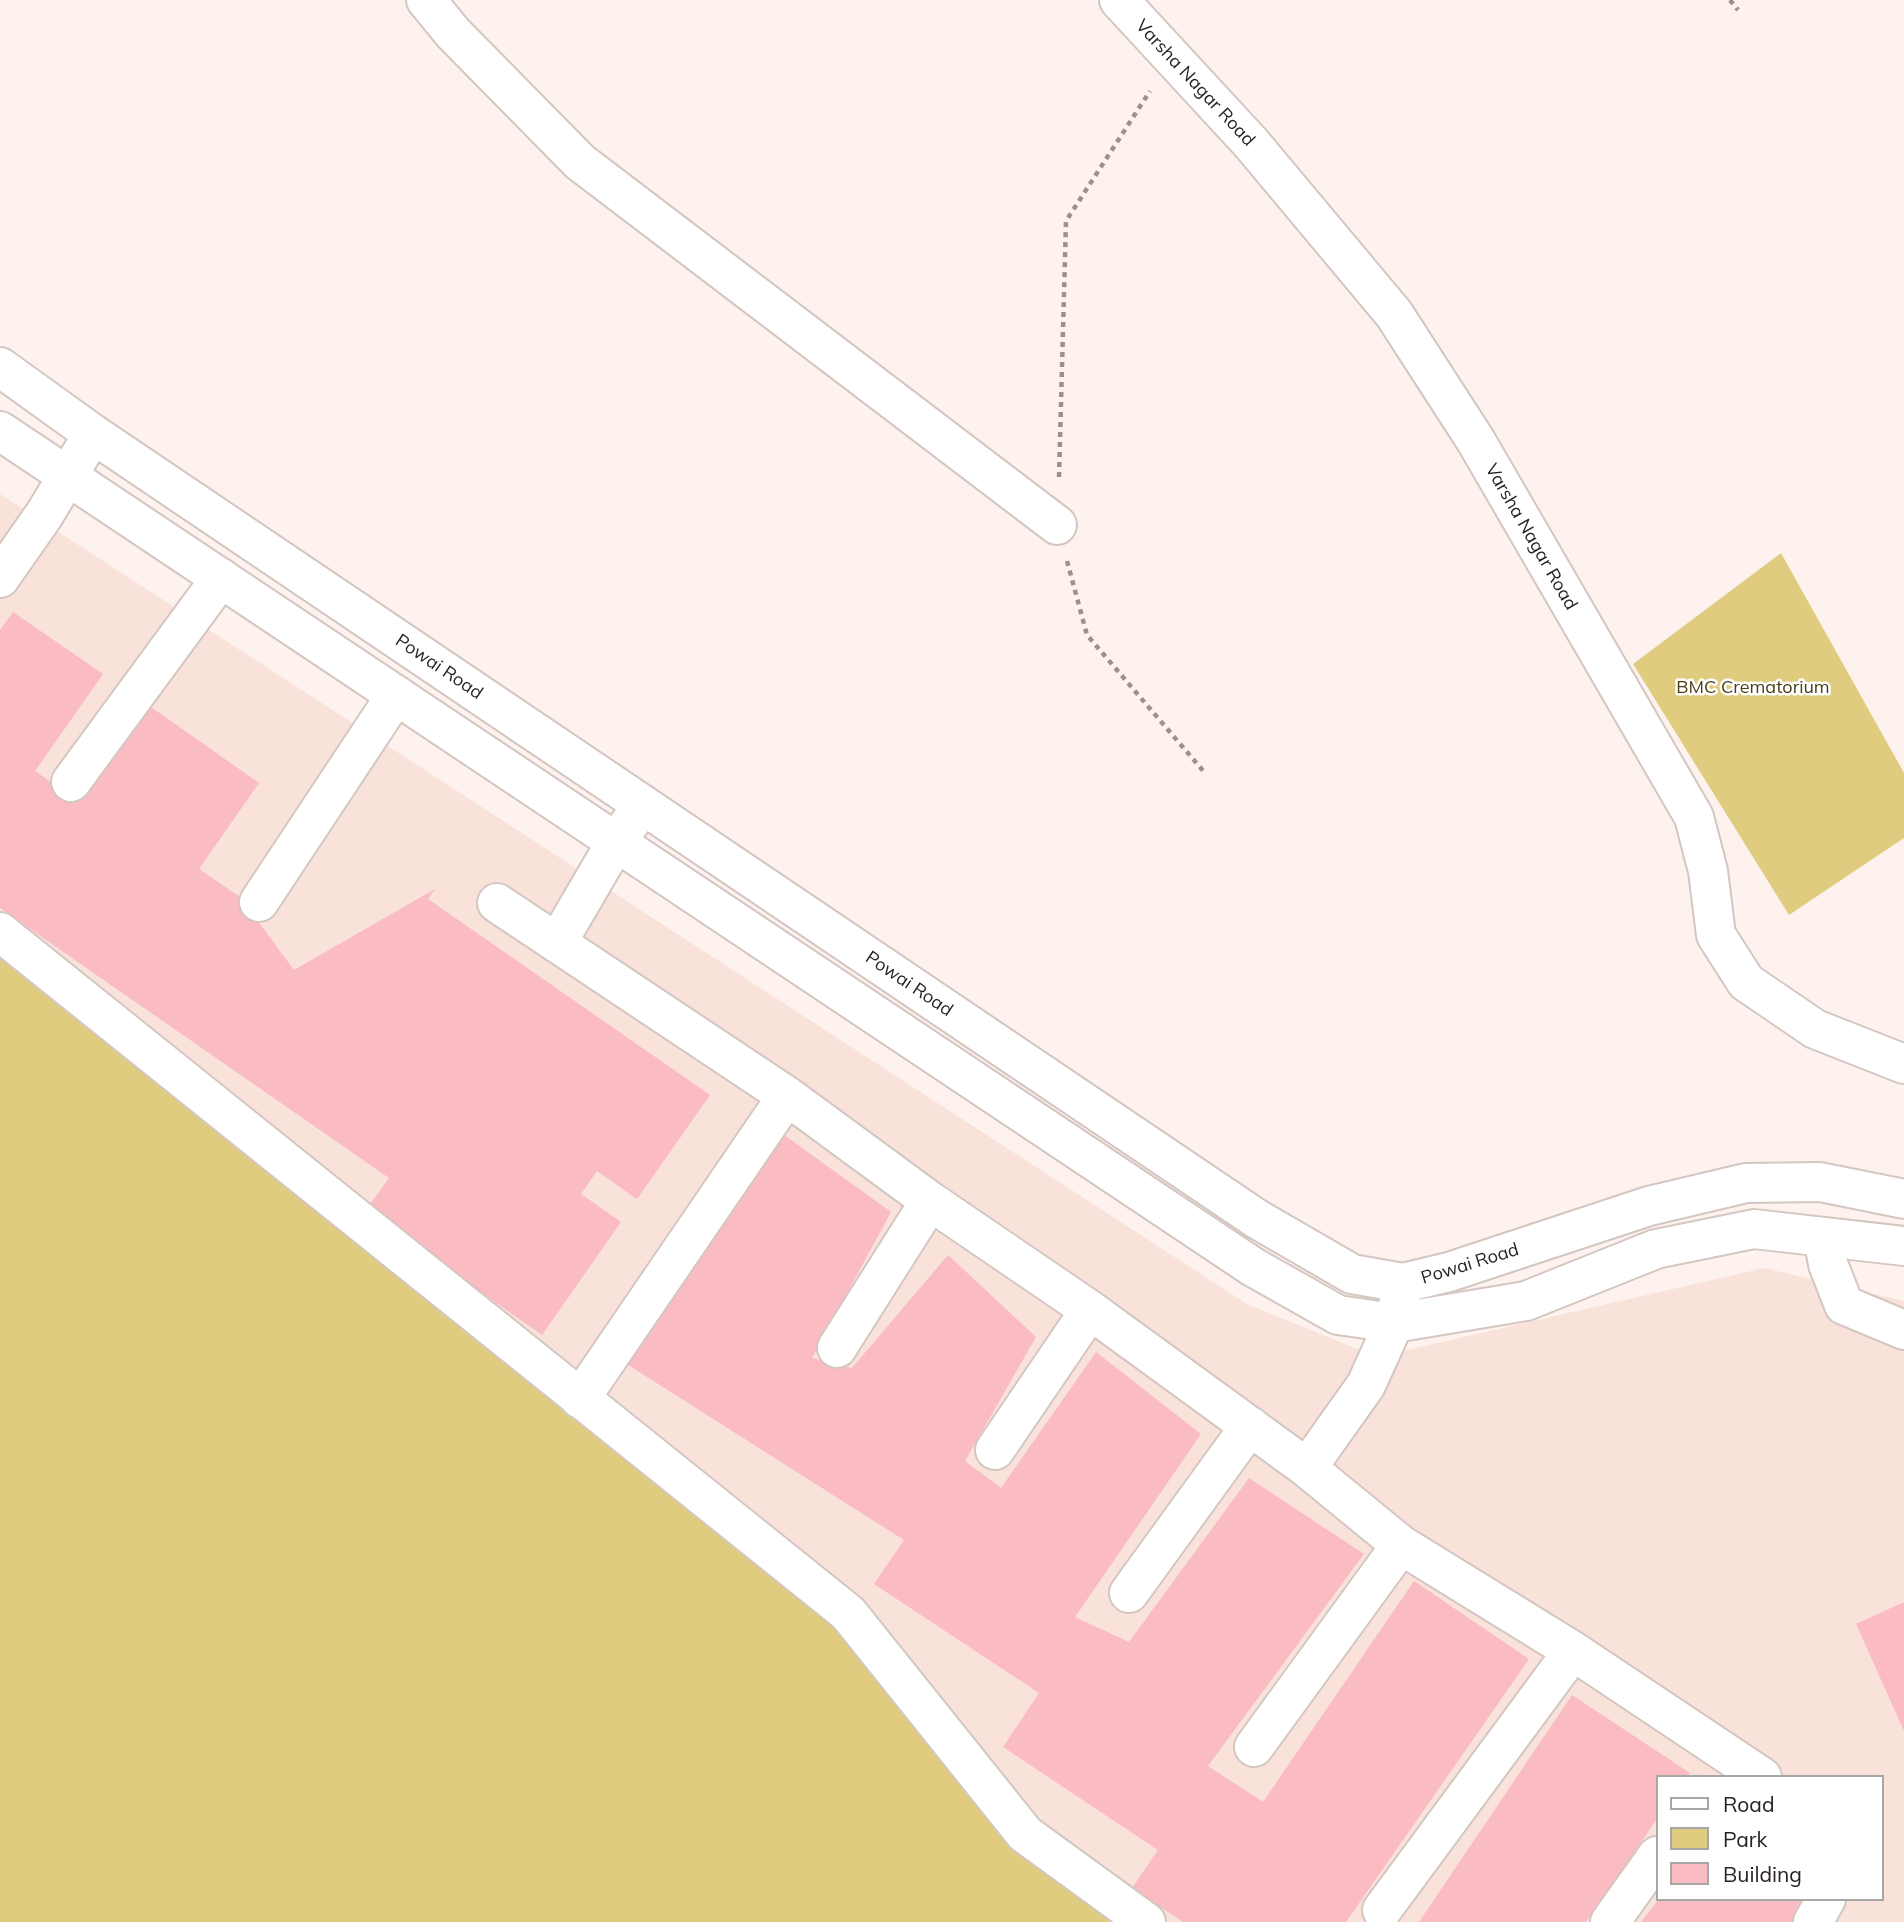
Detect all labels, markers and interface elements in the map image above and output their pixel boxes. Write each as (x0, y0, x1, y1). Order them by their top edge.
street label: Varsha Nagar Road (1131, 15, 1259, 151)
street label: Varsha Nagar Road (1480, 460, 1582, 614)
street label: Powai Road (391, 630, 487, 704)
park label: BMC Crematorium (1676, 677, 1830, 699)
street label: Powai Road (861, 947, 957, 1021)
street label: Powai Road (1419, 1239, 1521, 1289)
legend (1656, 1775, 1883, 1901)
text: Road (1723, 1791, 1774, 1817)
text: Park (1723, 1826, 1767, 1852)
text: Building (1723, 1861, 1802, 1887)

